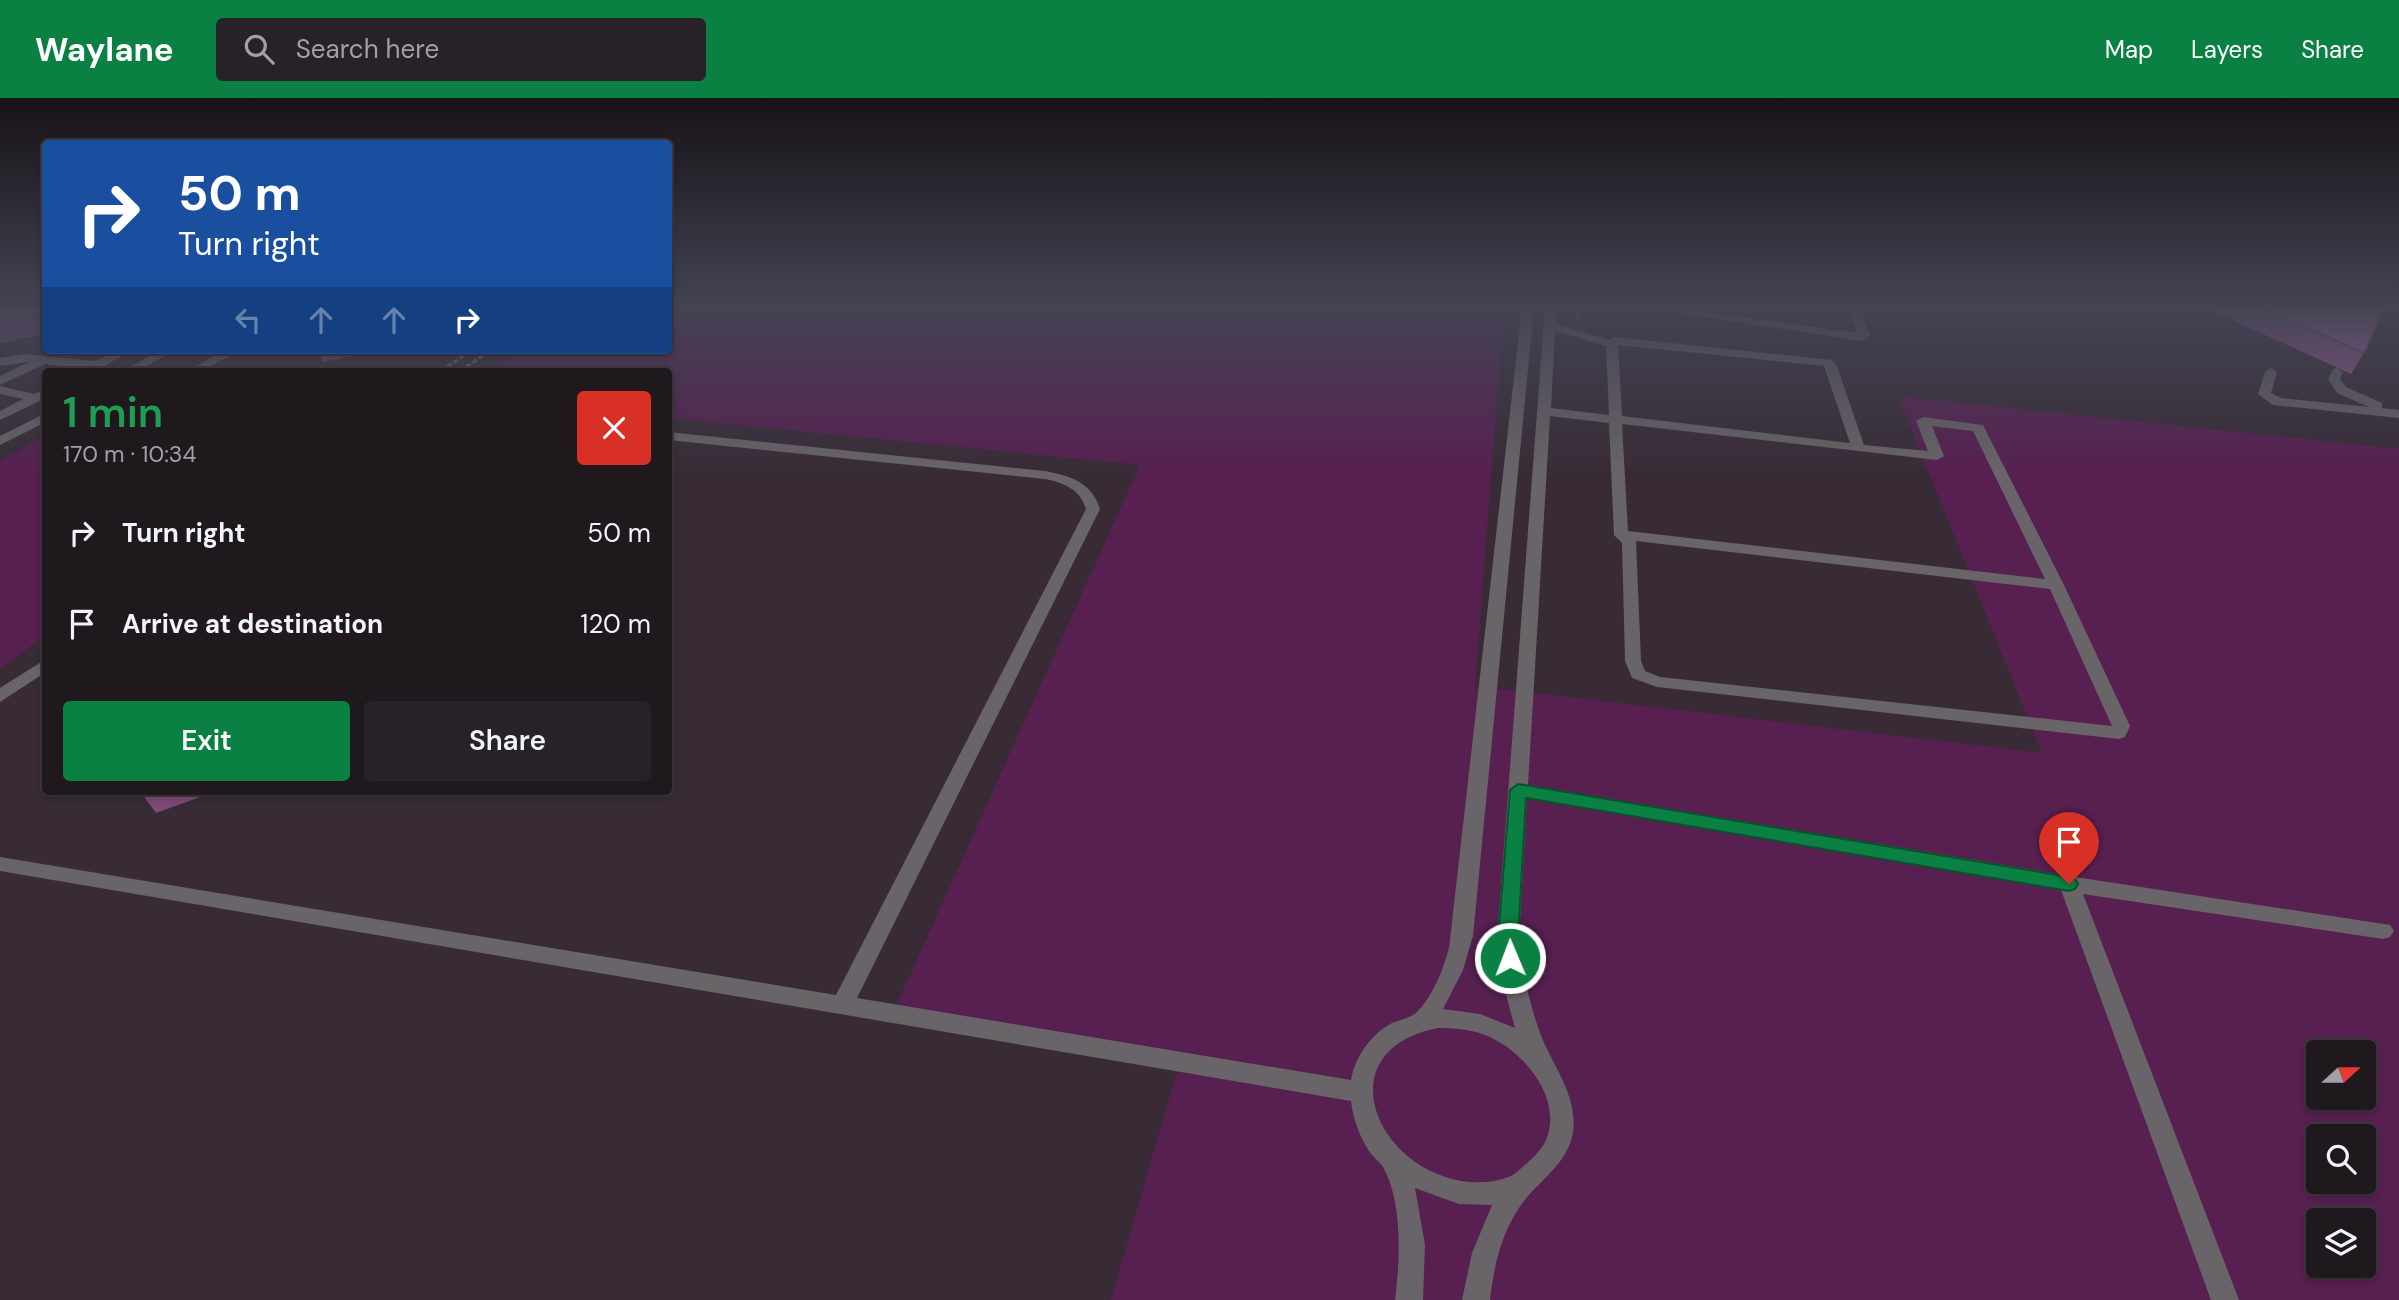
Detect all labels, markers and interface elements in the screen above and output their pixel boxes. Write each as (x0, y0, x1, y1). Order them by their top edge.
search box (216, 18, 706, 81)
text: Waylane (35, 28, 174, 71)
icon: search (240, 30, 278, 68)
text: Search here (296, 32, 439, 66)
text: Map (2105, 34, 2153, 65)
text: Layers (2191, 34, 2263, 65)
text: Share (2301, 34, 2364, 65)
text: 50 m (178, 161, 301, 225)
icon: right (63, 168, 154, 259)
text: Turn right (178, 223, 320, 265)
icon: left (229, 301, 267, 339)
icon: ahead (302, 301, 340, 339)
icon: ahead (375, 301, 413, 339)
icon: right (448, 301, 486, 339)
text: 1 min (63, 385, 163, 440)
button: close (577, 391, 651, 465)
text: 170 m · 10:34 (63, 439, 196, 469)
icon: right (63, 514, 101, 552)
text: Turn right (122, 516, 246, 550)
text: 50 m (587, 516, 651, 550)
icon: arrive (63, 605, 101, 643)
text: Arrive at destination (122, 607, 383, 641)
text: 120 m (580, 607, 651, 641)
button: Exit (63, 701, 350, 781)
button: Share (364, 701, 651, 781)
pin (2039, 812, 2099, 884)
icon: arrive (2050, 823, 2088, 861)
position arrow (1473, 921, 1547, 995)
north arrow (2306, 1040, 2376, 1110)
map controls (2306, 1040, 2376, 1278)
button: search (2306, 1124, 2376, 1194)
button: layers (2306, 1208, 2376, 1278)

